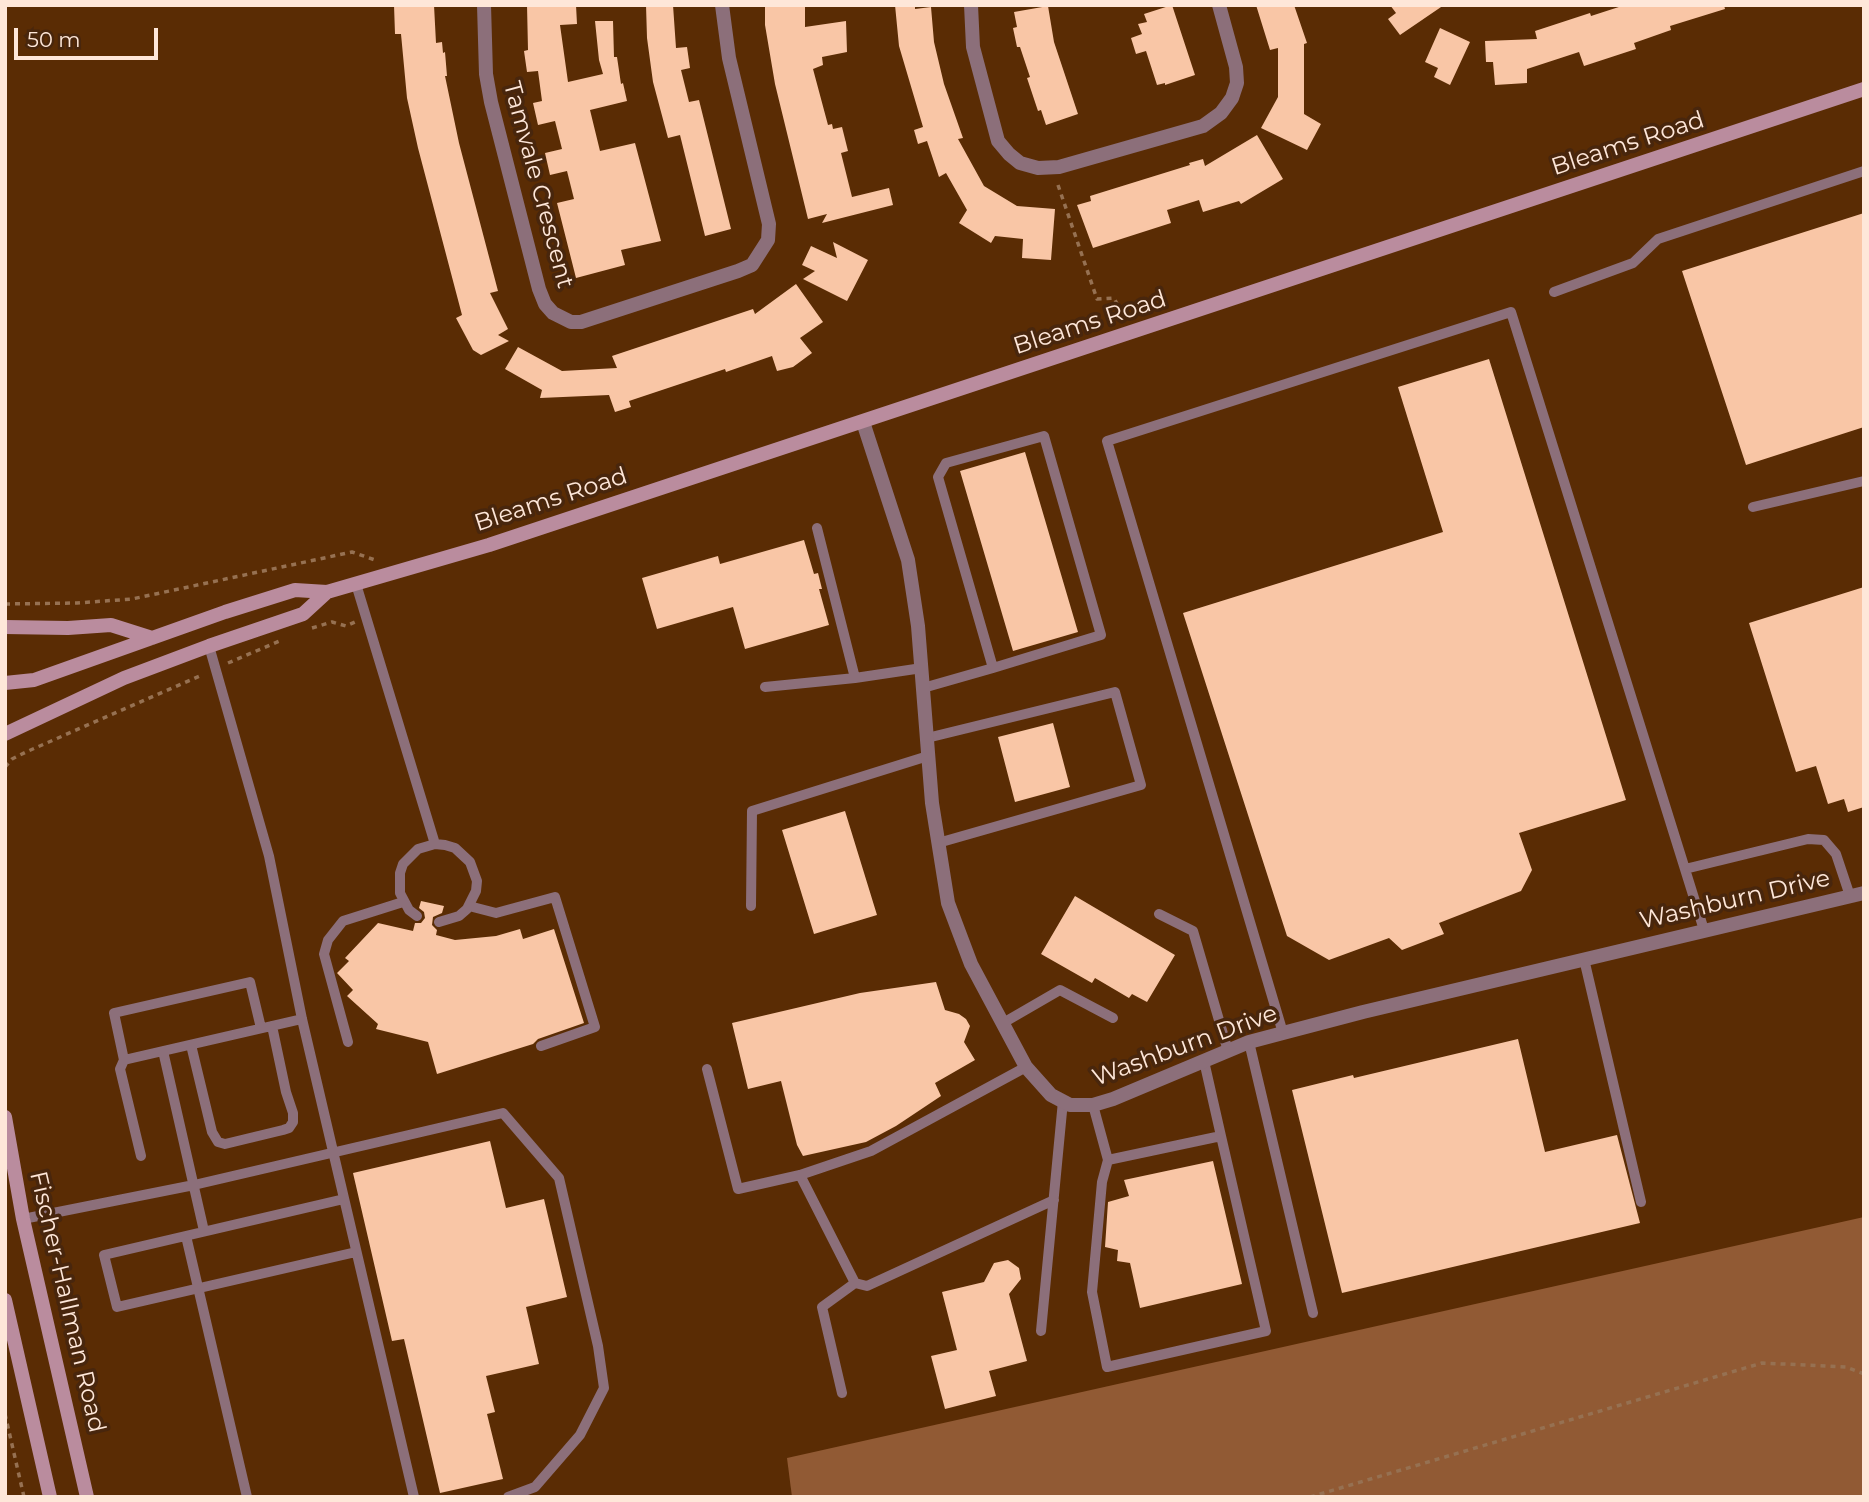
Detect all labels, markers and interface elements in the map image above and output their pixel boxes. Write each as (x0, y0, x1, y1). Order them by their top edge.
scale bar (18, 14, 161, 58)
text: 50 m (27, 27, 81, 52)
street label: Tamvale Crescent (497, 79, 579, 291)
street label: Bleams Road (1548, 106, 1708, 182)
street label: Bleams Road (1010, 285, 1170, 361)
street label: Bleams Road (471, 462, 631, 538)
street label: Washburn Drive (1637, 864, 1833, 936)
street label: Washburn Drive (1089, 999, 1281, 1093)
street label: Fischer-Hallman Road (23, 1168, 111, 1436)

